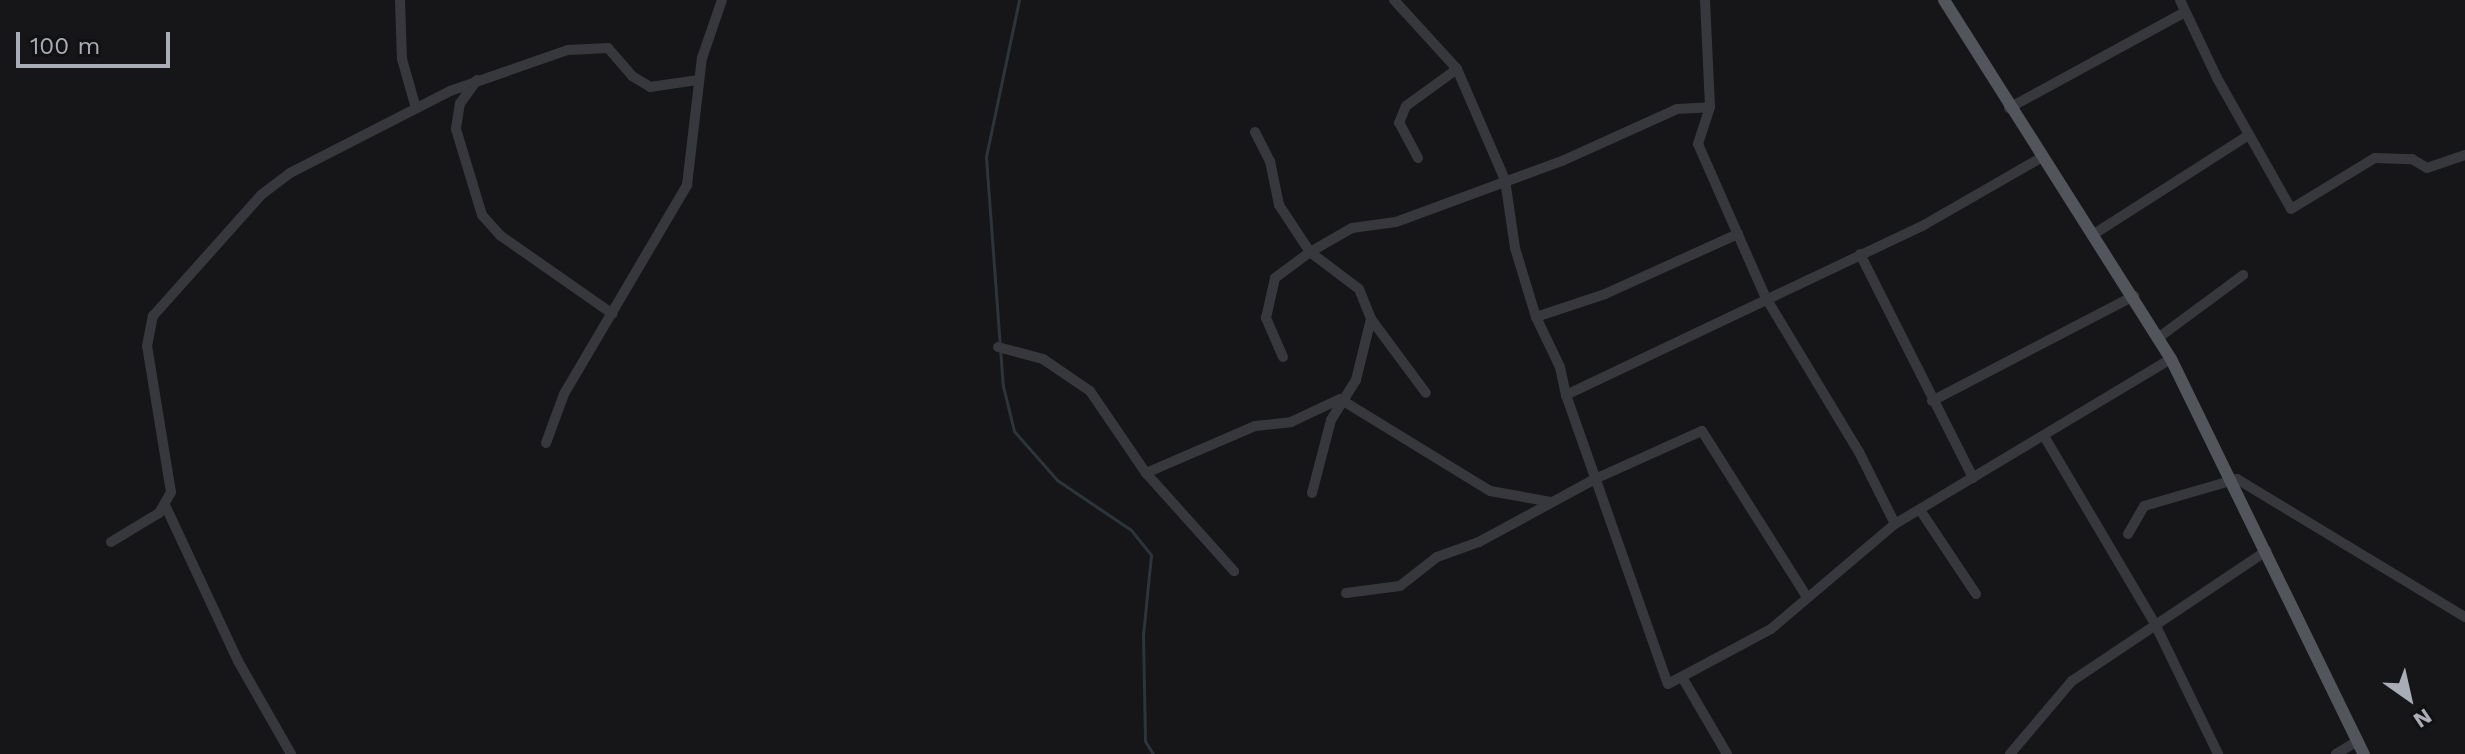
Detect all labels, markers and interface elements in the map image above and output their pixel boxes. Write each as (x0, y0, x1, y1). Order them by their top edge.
scale bar (20, 16, 174, 66)
text: 100 m (30, 32, 100, 60)
north arrow (2369, 658, 2449, 738)
text: N (2409, 703, 2436, 733)

